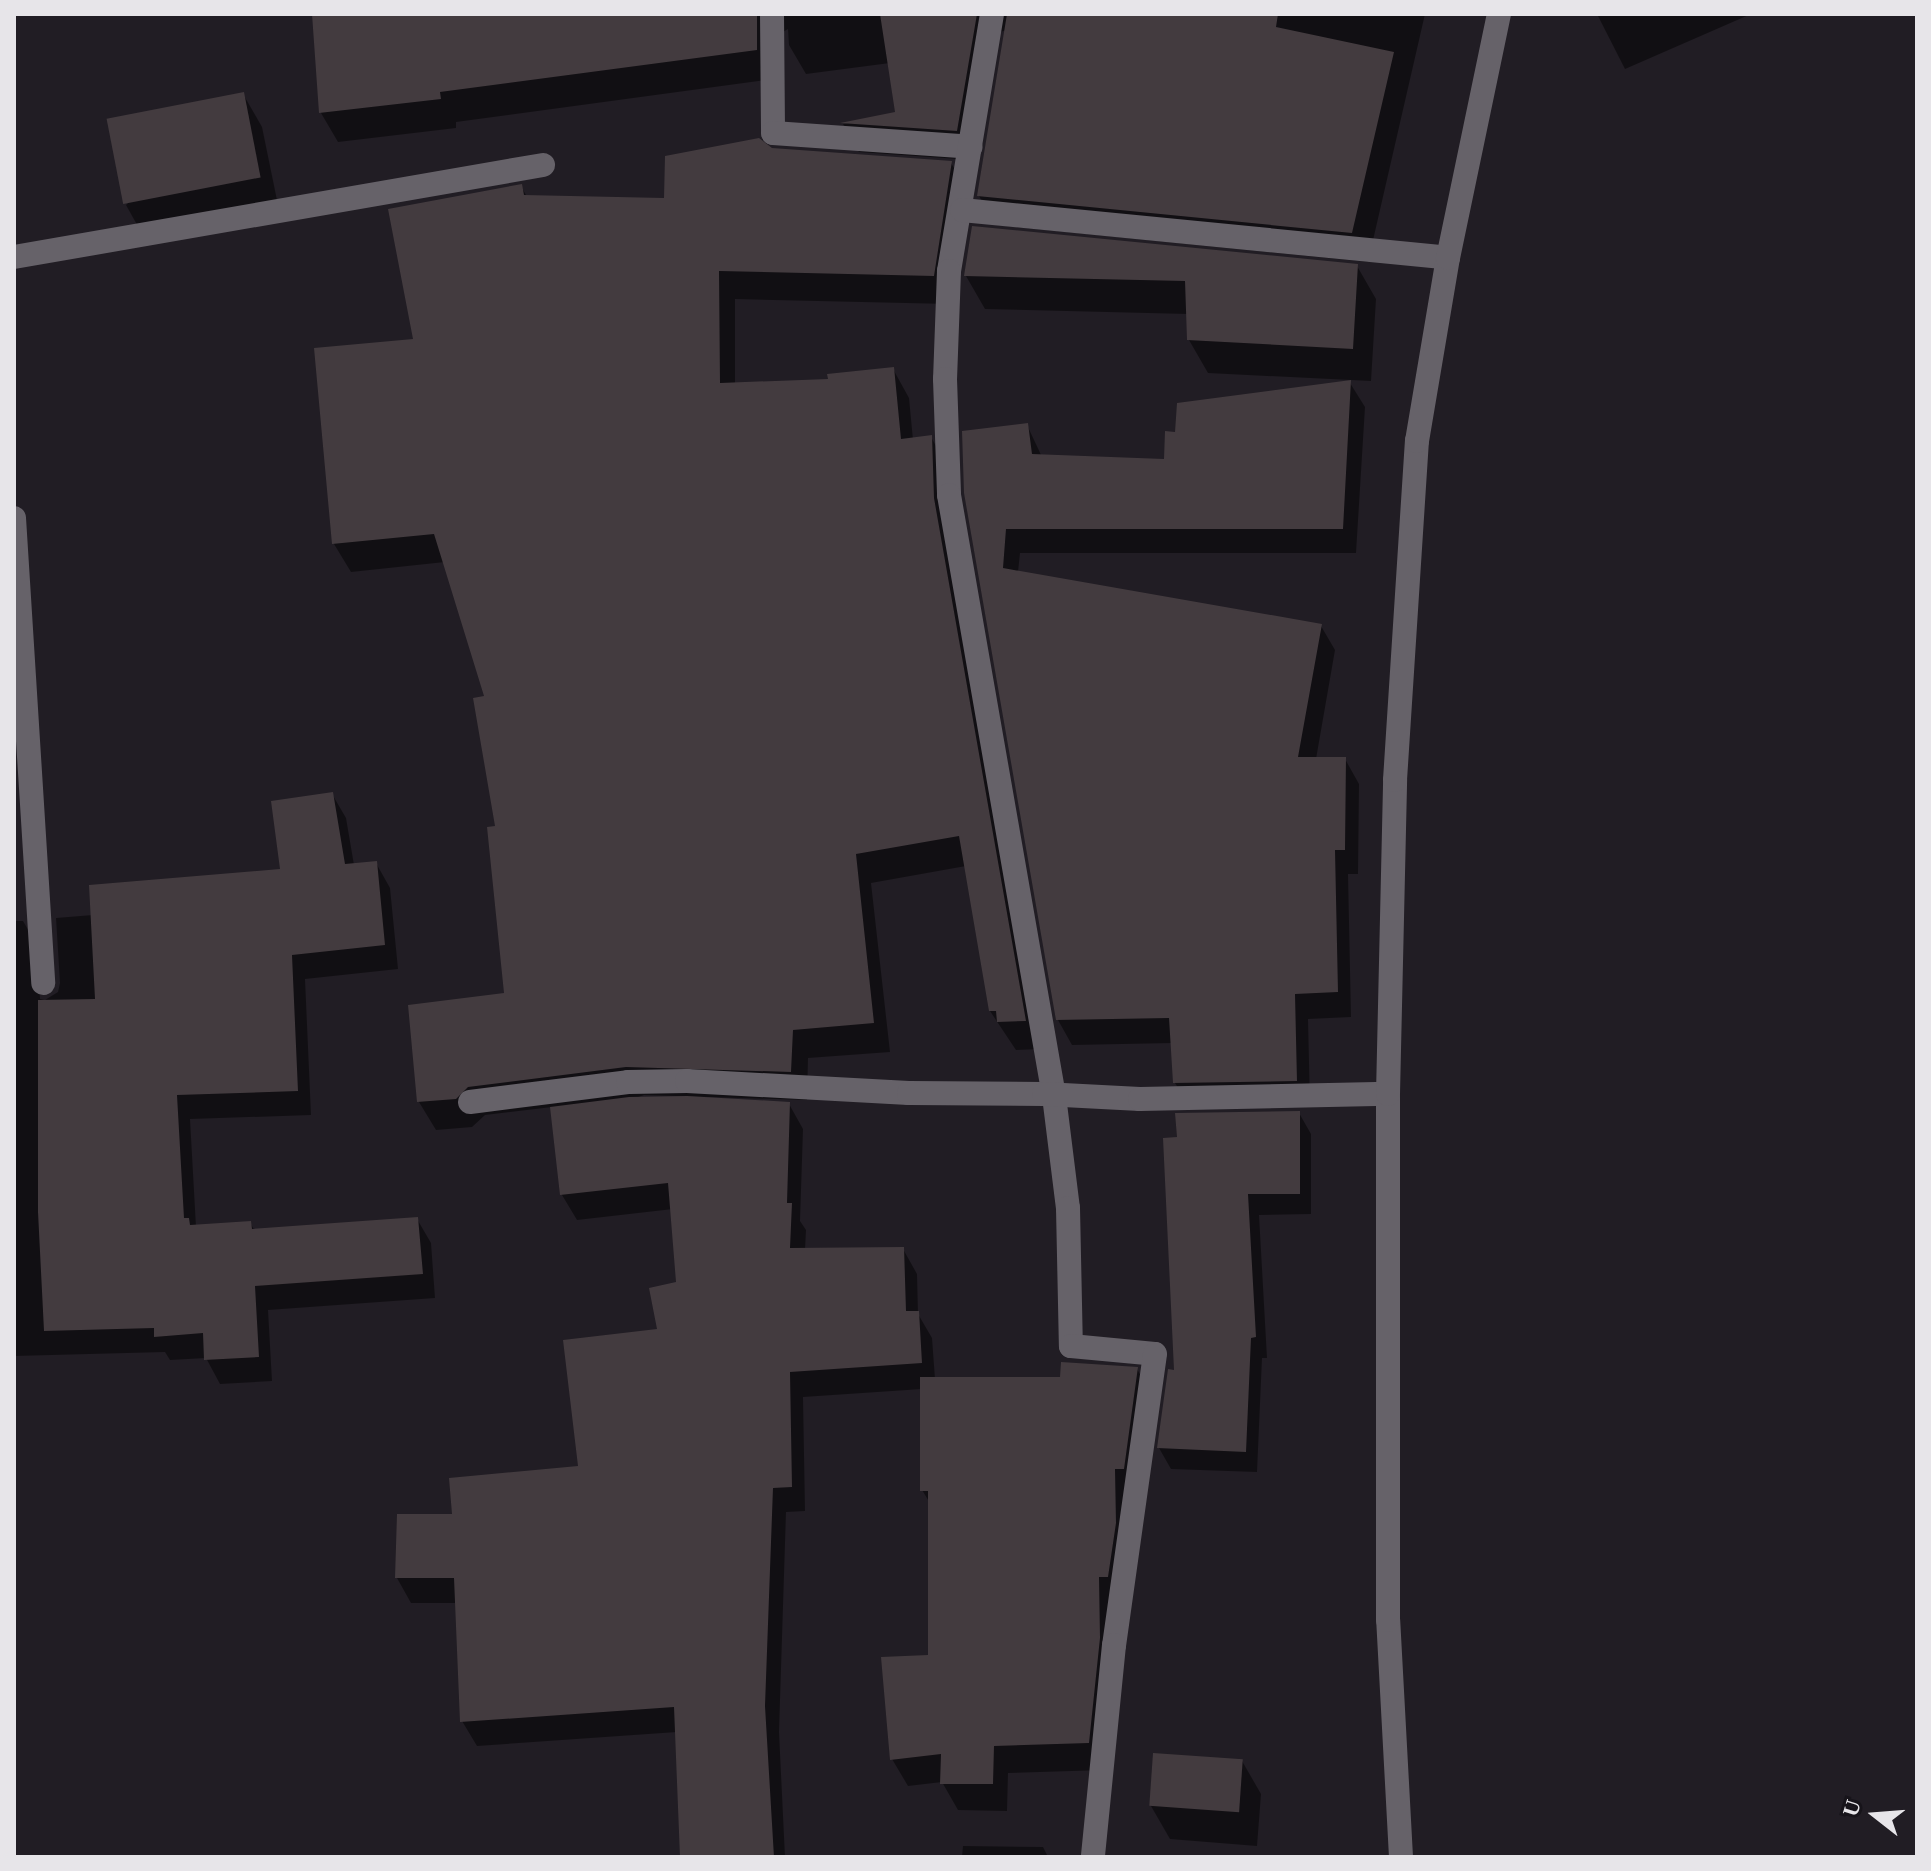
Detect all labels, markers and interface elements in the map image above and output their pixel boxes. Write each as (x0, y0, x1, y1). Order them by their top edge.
north arrow (1835, 1775, 1915, 1855)
text: U (1837, 1797, 1866, 1819)

